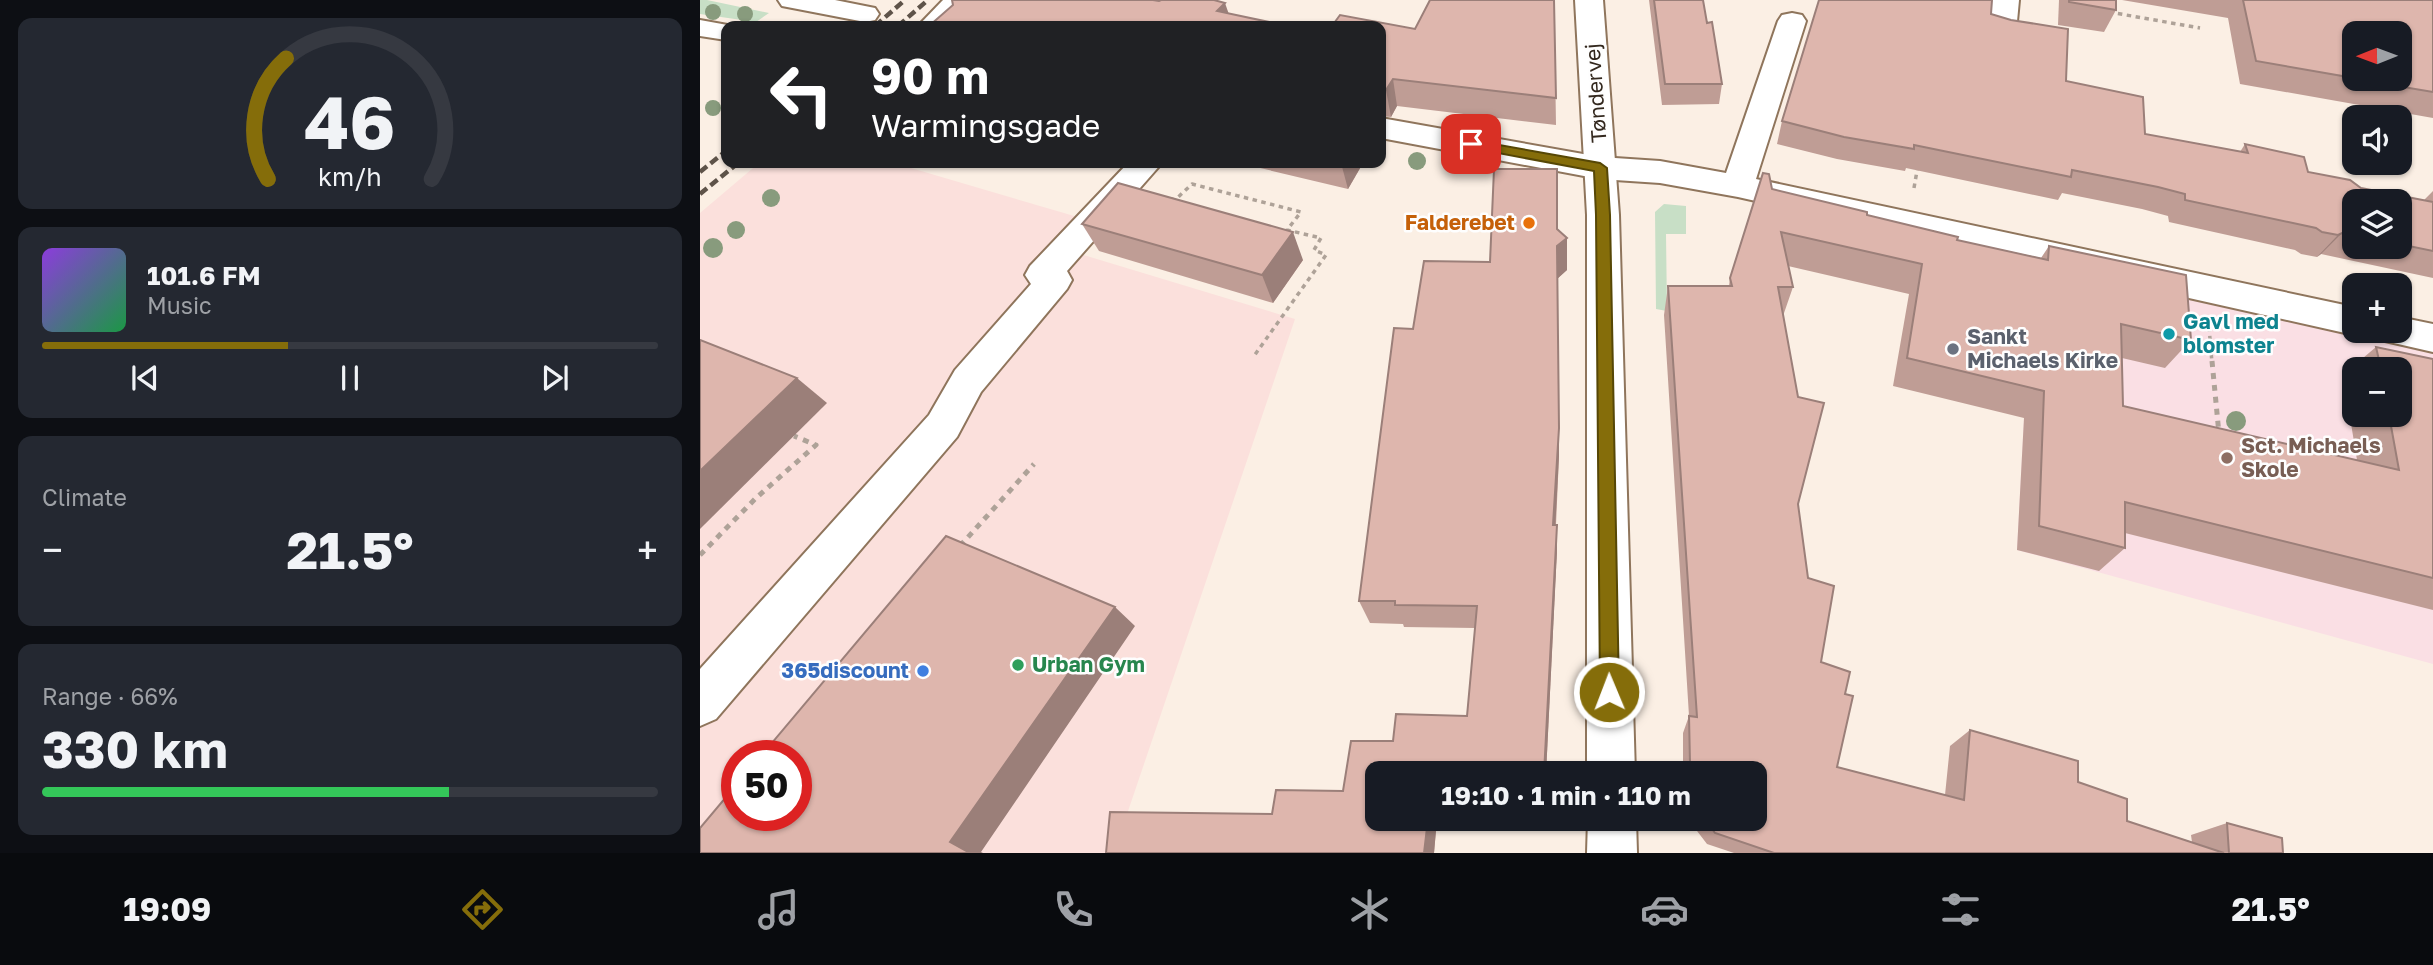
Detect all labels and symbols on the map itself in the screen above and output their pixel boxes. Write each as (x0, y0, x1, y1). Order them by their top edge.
north arrow (2342, 21, 2412, 91)
street label: Tøndervej (1579, 42, 1611, 144)
pin (1441, 114, 1501, 174)
place label: Falderebet (1405, 209, 1515, 235)
marker: Falderebet (1521, 215, 1537, 231)
place label: Gavl med blomster (2183, 308, 2279, 358)
place label: Sankt Michaels Kirke (1967, 323, 2118, 373)
marker: Gavl med blomster (2161, 326, 2177, 342)
marker: Sankt Michaels Kirke (1945, 341, 1961, 357)
place label: Sct. Michaels Skole (2241, 432, 2381, 482)
marker: Sct. Michaels Skole (2219, 450, 2235, 466)
place label: Urban Gym (1032, 651, 1145, 677)
position arrow (1572, 655, 1646, 729)
place label: 365discount (781, 657, 909, 683)
marker: Urban Gym (1010, 657, 1026, 673)
marker: 365discount (915, 663, 931, 679)
speed limit sign: 50 (721, 740, 812, 831)

